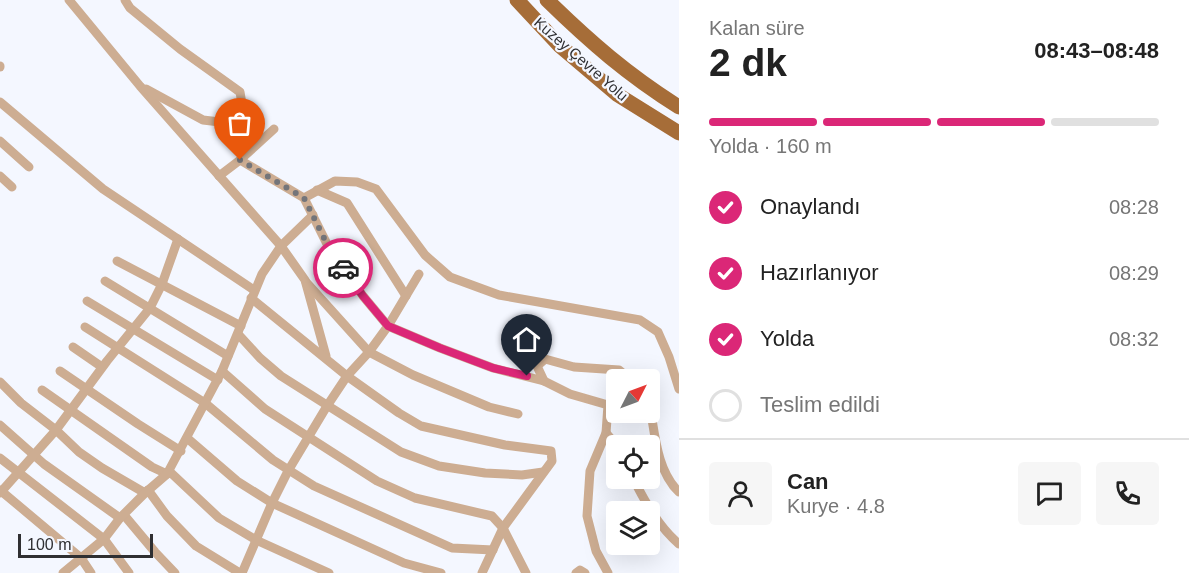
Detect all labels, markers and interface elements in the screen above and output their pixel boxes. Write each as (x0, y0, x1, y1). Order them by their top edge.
street label: Kuzey Çevre Yolu (531, 13, 632, 104)
text: Kalan süre (709, 17, 805, 39)
text: 08:43–08:48 (1034, 38, 1159, 63)
text: 2 dk (709, 41, 787, 84)
pin (214, 98, 265, 160)
icon: bag (223, 107, 256, 140)
text: Yolda · 160 m (709, 135, 832, 157)
icon: check (709, 191, 742, 224)
text: Onaylandı (760, 194, 860, 219)
text: 08:28 (1109, 196, 1159, 218)
courier (313, 238, 373, 298)
icon: car (327, 252, 360, 285)
icon: check (709, 257, 742, 290)
text: Hazırlanıyor (760, 260, 879, 285)
text: 08:29 (1109, 262, 1159, 284)
pin (501, 314, 552, 376)
icon: home (510, 323, 543, 356)
icon: check (709, 323, 742, 356)
text: Yolda (760, 326, 814, 351)
text: 08:32 (1109, 328, 1159, 350)
north arrow (606, 369, 660, 423)
map controls (606, 369, 660, 555)
text: Teslim edildi (760, 392, 880, 417)
button: locate (606, 435, 660, 489)
button: person (709, 462, 772, 525)
button: chat (1018, 462, 1081, 525)
button: phone (1096, 462, 1159, 525)
text: Can (787, 469, 829, 494)
text: Kurye · 4.8 (787, 495, 885, 517)
button: layers (606, 501, 660, 555)
scale bar (18, 531, 153, 558)
text: 100 m (27, 536, 71, 553)

